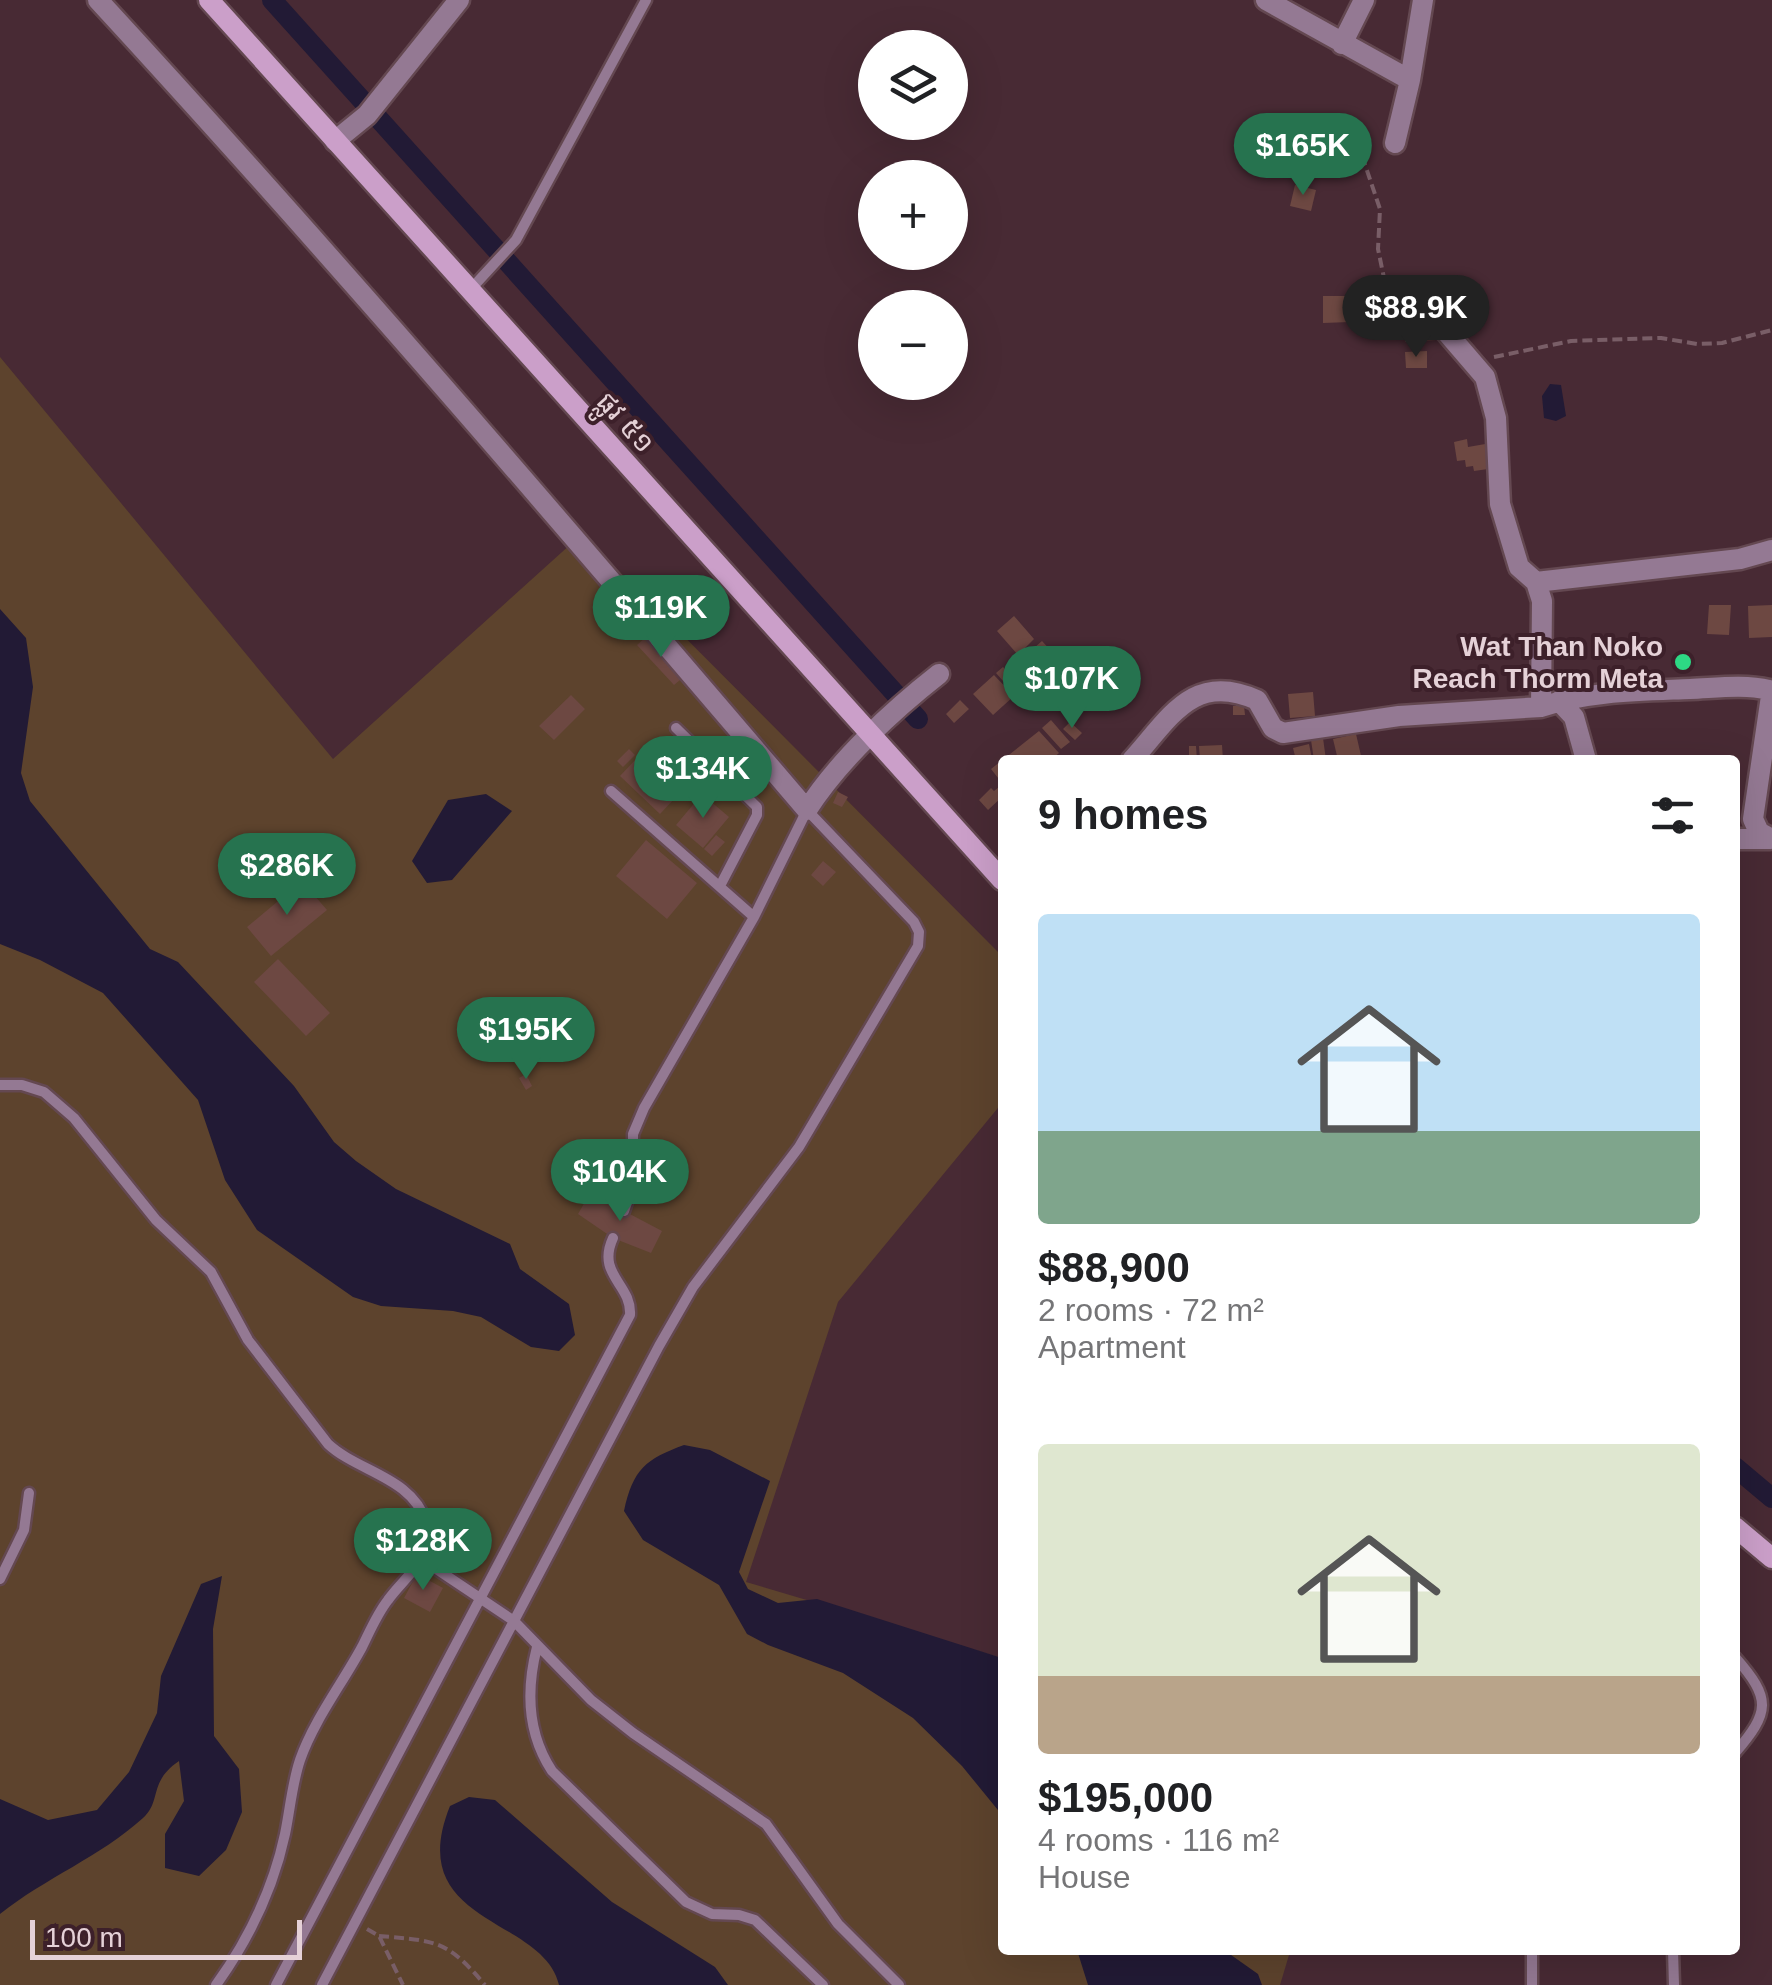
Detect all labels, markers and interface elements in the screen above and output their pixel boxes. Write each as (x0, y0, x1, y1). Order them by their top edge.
map controls (858, 30, 968, 400)
button: layers (858, 30, 968, 140)
pin: $165K (1233, 113, 1373, 198)
text: $165K (1256, 127, 1350, 163)
button: + (858, 160, 968, 270)
pin: $88.9K (1335, 275, 1497, 360)
text: $88.9K (1364, 289, 1468, 325)
button: − (858, 290, 968, 400)
street label: ផ្លូវ ៥១ (584, 386, 661, 465)
pin: $119K (591, 575, 731, 660)
text: $119K (615, 589, 707, 625)
place label: Wat Than Noko Reach Thorm Meta (1413, 631, 1663, 694)
pin: $107K (1002, 646, 1142, 731)
marker: Wat Than Noko Reach Thorm Meta (1672, 651, 1694, 673)
text: $107K (1025, 660, 1119, 696)
pin: $134K (633, 736, 773, 821)
text: $134K (656, 750, 750, 786)
icon: filters (1645, 788, 1700, 843)
text: 9 homes (1038, 791, 1208, 838)
pin: $286K (217, 833, 357, 918)
text: $286K (240, 847, 334, 883)
icon: home (1279, 979, 1459, 1159)
pin: $195K (456, 997, 596, 1082)
text: $195K (479, 1011, 573, 1047)
pin: $104K (550, 1139, 690, 1224)
text: $104K (573, 1153, 667, 1189)
text: $88,900 (1038, 1244, 1190, 1291)
text: 2 rooms · 72 m² (1038, 1292, 1264, 1328)
text: Apartment (1038, 1329, 1186, 1365)
pin: $128K (353, 1508, 493, 1593)
icon: home (1279, 1509, 1459, 1689)
text: $128K (376, 1522, 470, 1558)
text: $195,000 (1038, 1774, 1213, 1821)
text: 4 rooms · 116 m² (1038, 1822, 1279, 1858)
text: House (1038, 1859, 1131, 1895)
scale bar (30, 1915, 302, 1960)
text: 100 m (45, 1922, 123, 1953)

